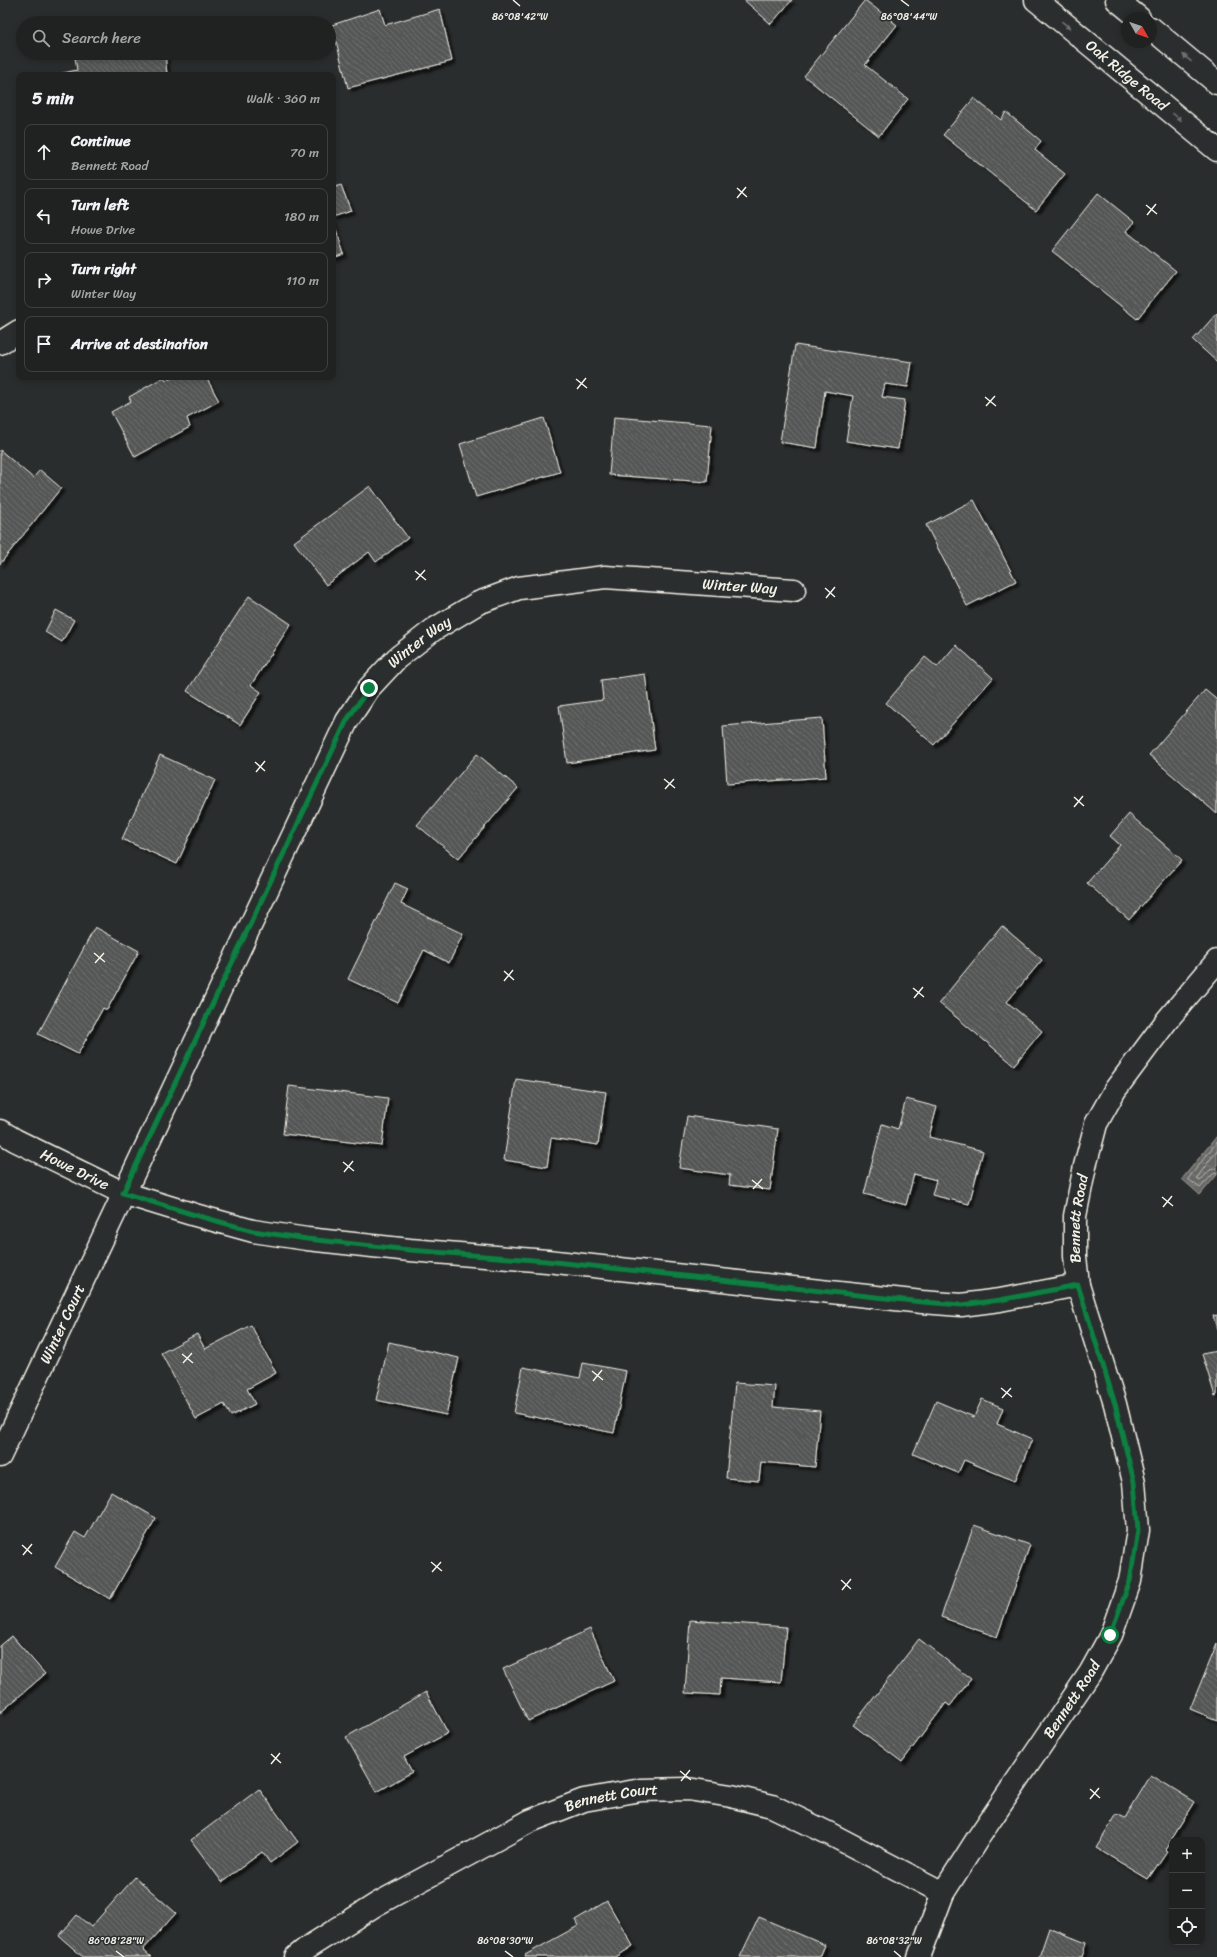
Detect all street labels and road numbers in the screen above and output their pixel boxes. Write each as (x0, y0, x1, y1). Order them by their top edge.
street label: Oak Ridge Road (1080, 33, 1175, 118)
street label: Winter Way (701, 571, 778, 602)
street label: Winter Way (381, 609, 457, 674)
street label: Howe Drive (36, 1141, 114, 1197)
street label: Bennett Road (1061, 1171, 1096, 1264)
street label: Winter Court (32, 1279, 93, 1368)
street label: Bennett Road (1036, 1655, 1108, 1744)
street label: Bennett Court (560, 1777, 658, 1820)

